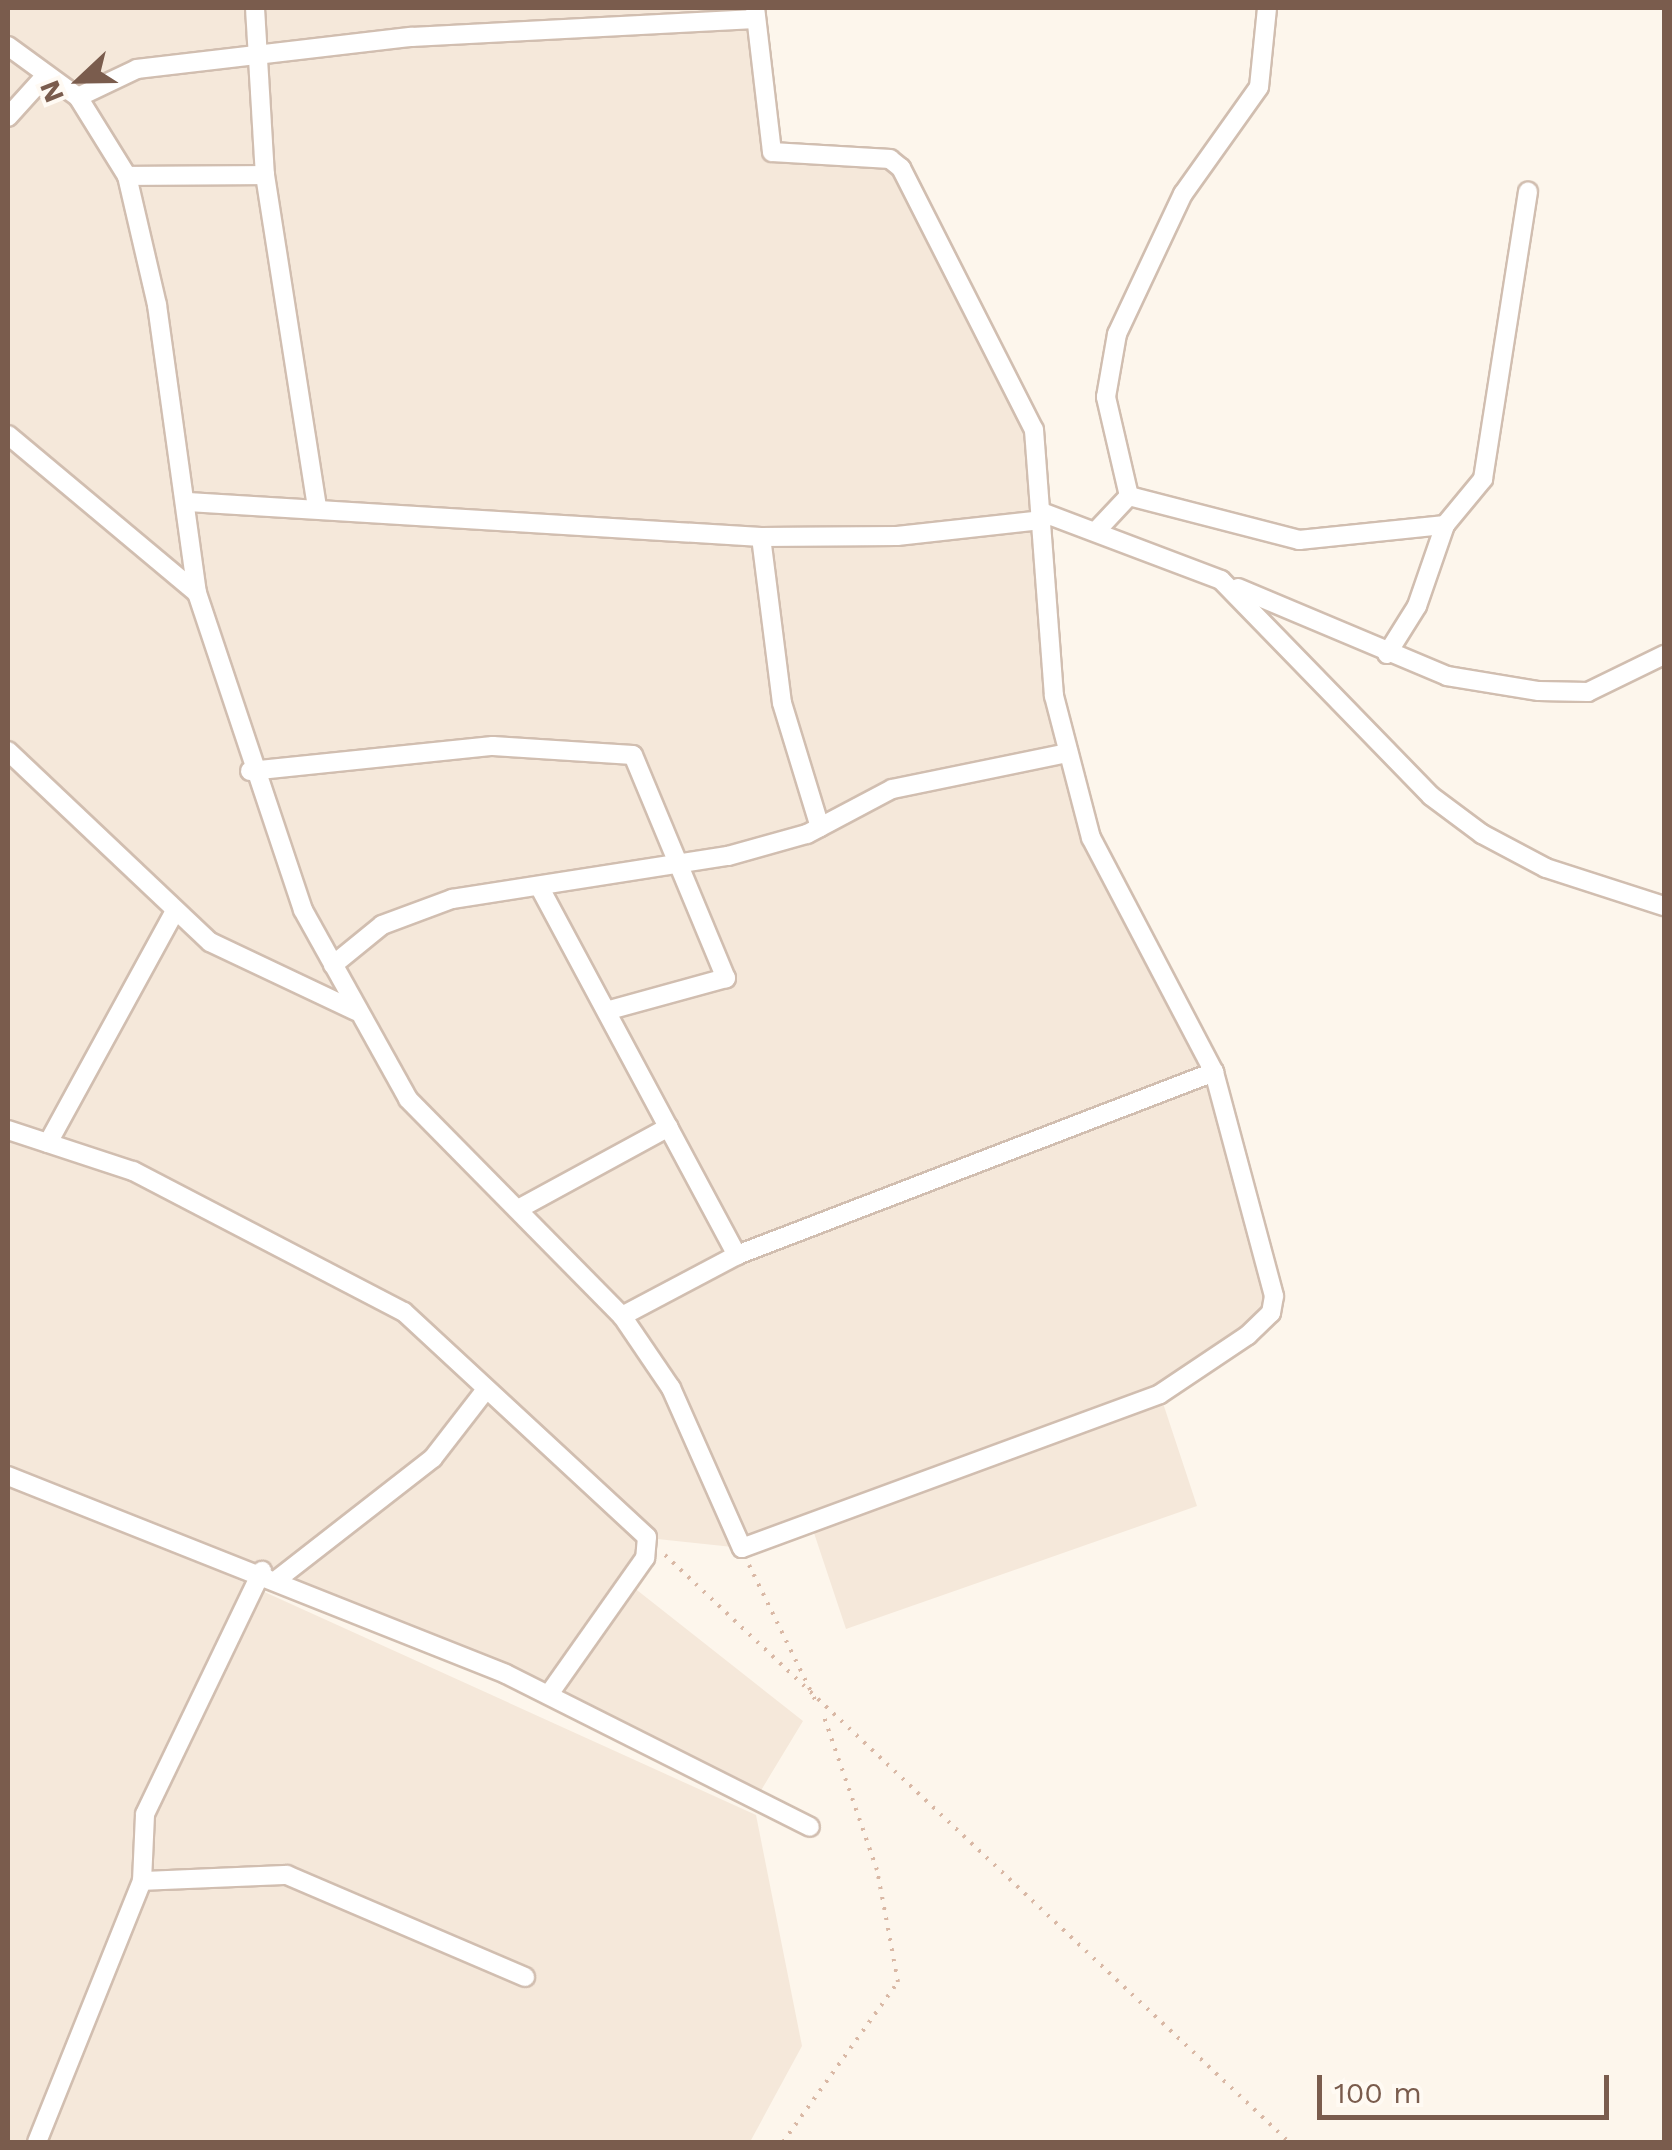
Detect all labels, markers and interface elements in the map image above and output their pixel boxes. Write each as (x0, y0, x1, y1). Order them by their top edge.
north arrow (30, 30, 130, 130)
text: N (33, 76, 71, 107)
scale bar (1322, 2055, 1614, 2117)
text: 100 m (1334, 2075, 1422, 2110)

